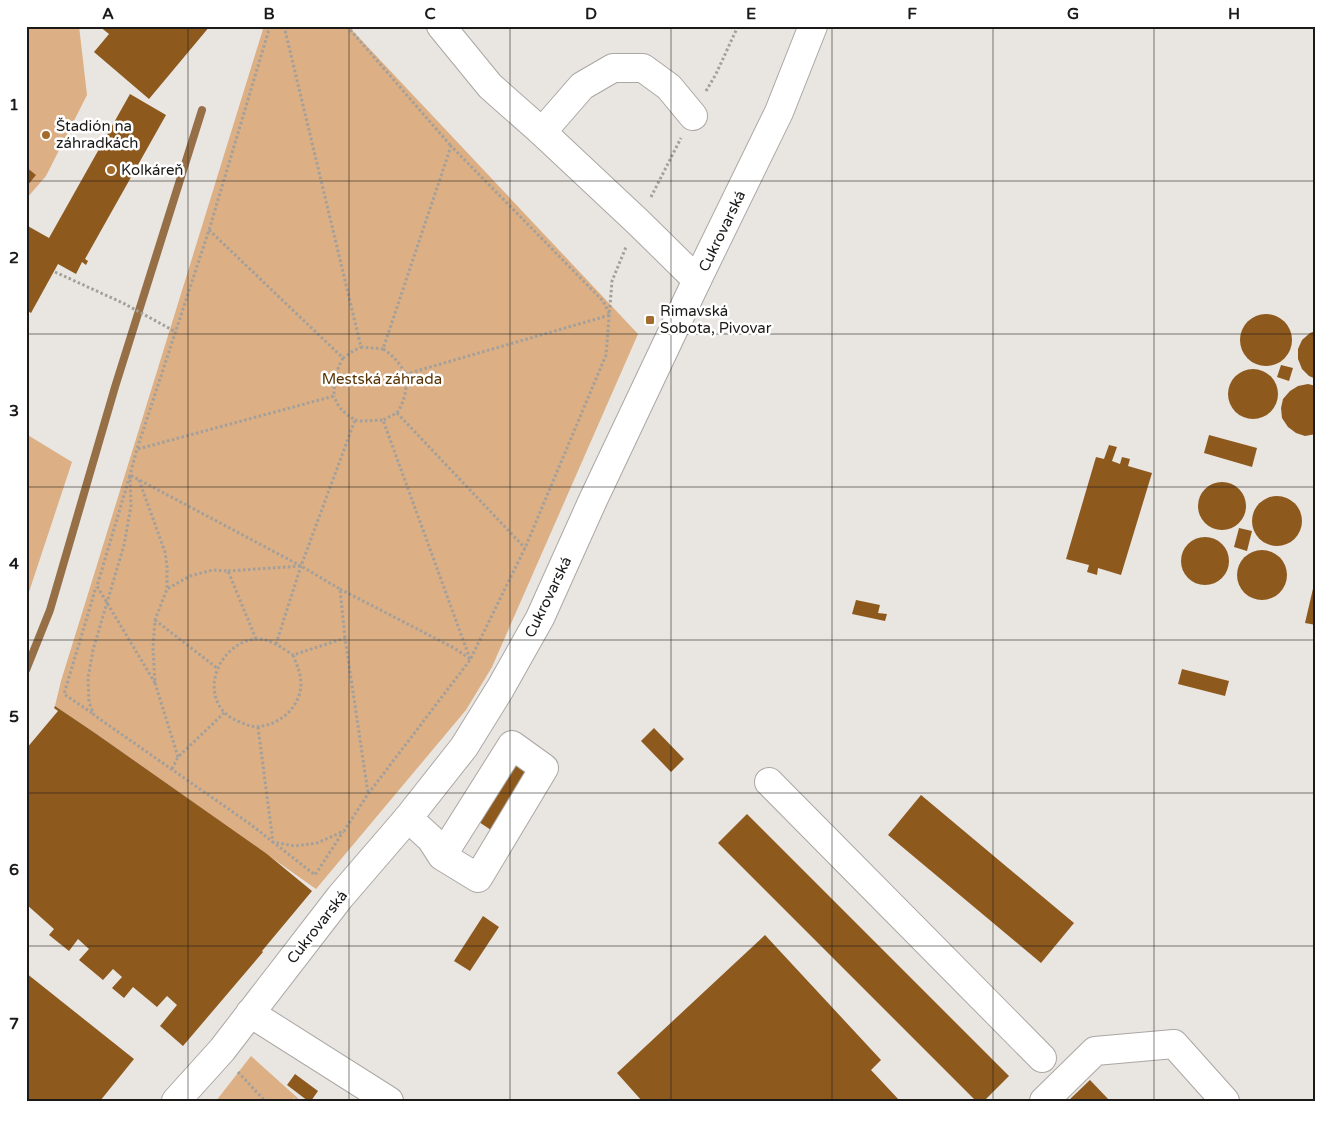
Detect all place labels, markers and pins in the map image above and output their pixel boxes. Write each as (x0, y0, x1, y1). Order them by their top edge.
place label: Štadión na záhradkách (56, 117, 138, 152)
marker: Štadión na záhradkách (40, 129, 52, 141)
place label: Kolkáreň (121, 161, 184, 179)
marker: Kolkáreň (105, 164, 117, 176)
place label: Rimavská Sobota, Pivovar (660, 302, 772, 337)
marker: Rimavská Sobota, Pivovar (644, 314, 656, 326)

